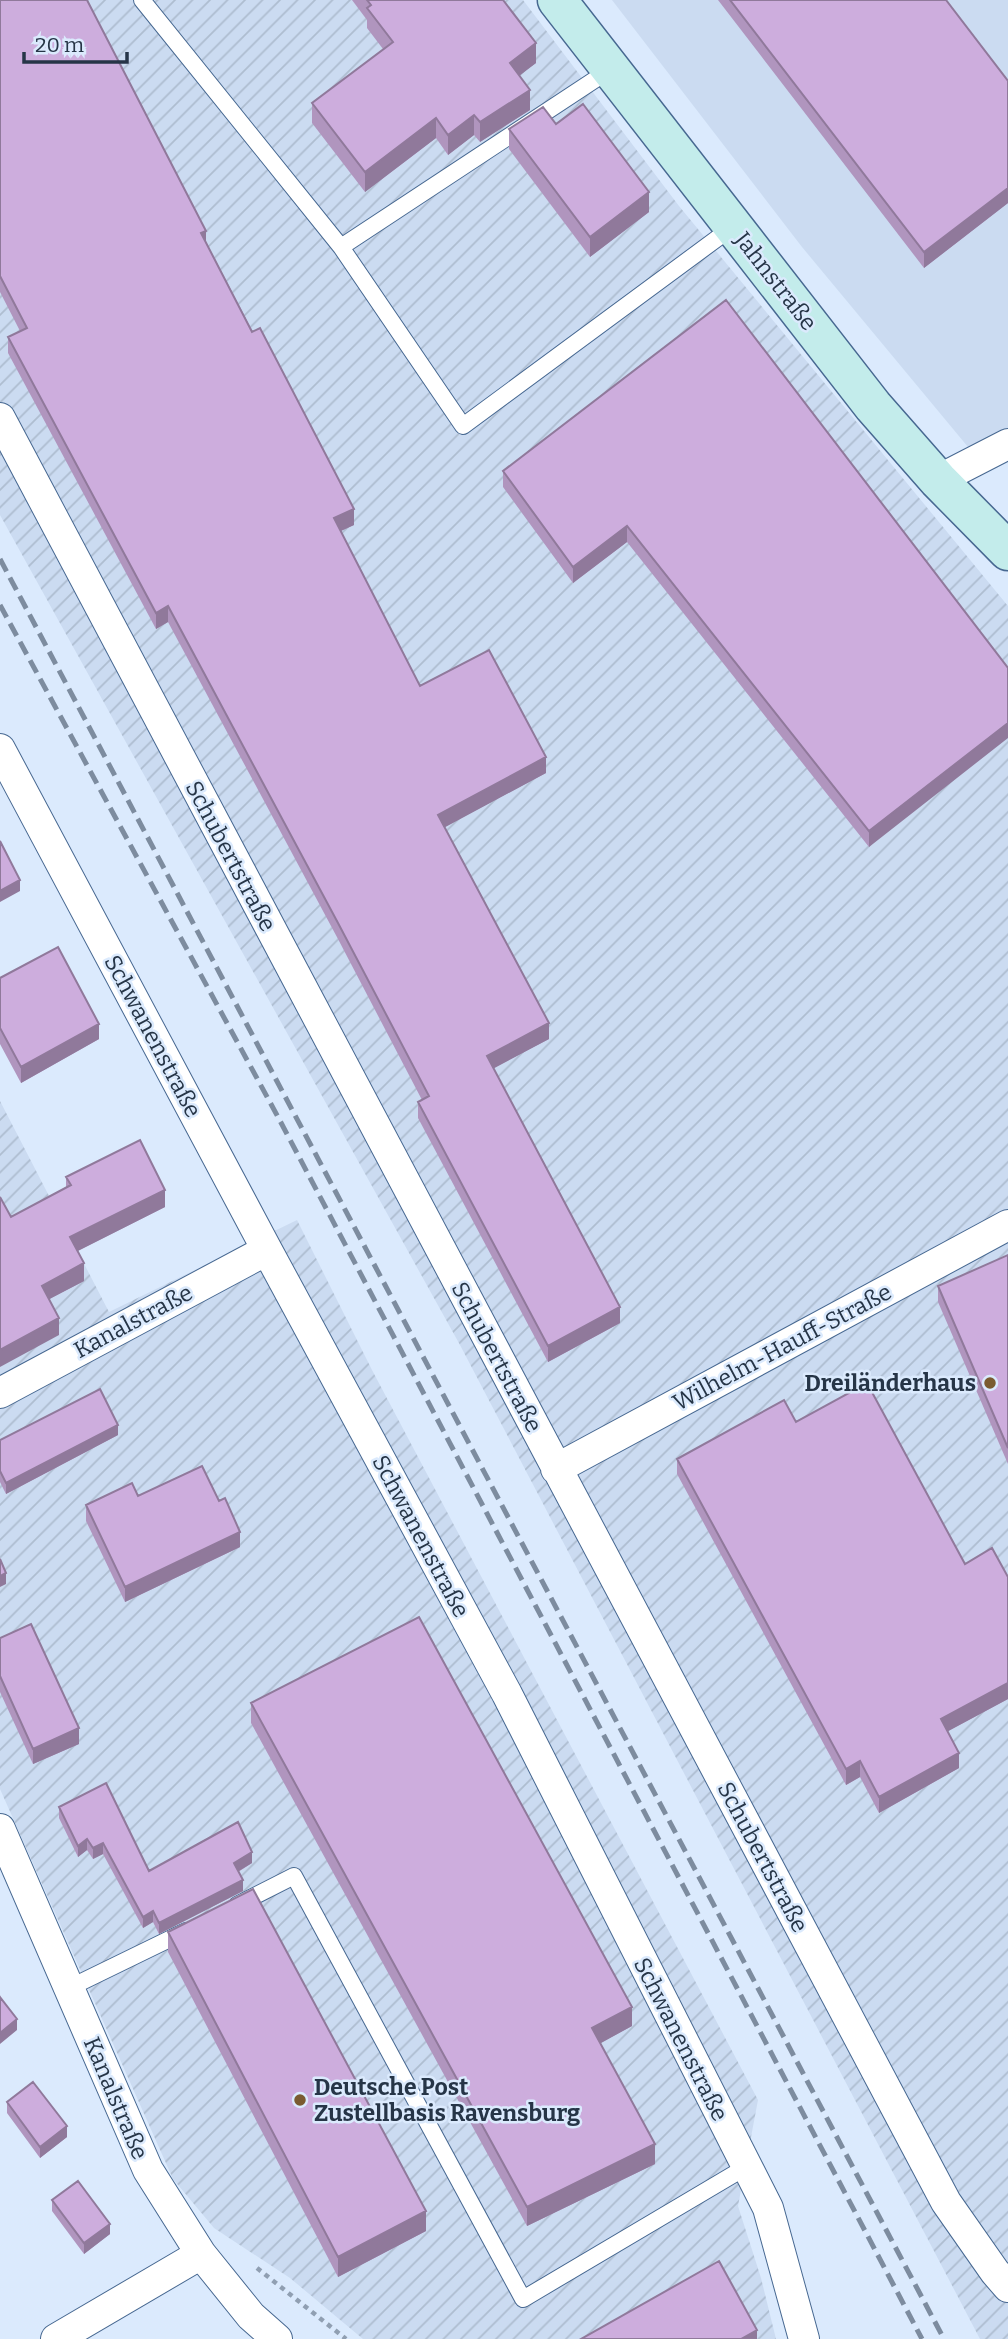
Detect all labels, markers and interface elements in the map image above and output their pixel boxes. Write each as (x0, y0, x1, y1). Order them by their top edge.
scale bar (24, 21, 128, 65)
text: 20 m (35, 32, 84, 58)
street label: Jahnstraße (728, 225, 823, 336)
street label: Schubertstraße (180, 776, 282, 936)
street label: Schwanenstraße (99, 950, 207, 1122)
street label: Schubertstraße (446, 1277, 548, 1437)
street label: Wilhelm-Hauff-Straße (668, 1277, 896, 1417)
street label: Kanalstraße (69, 1278, 197, 1364)
place label: Dreiländerhaus (805, 1369, 976, 1397)
marker: Dreiländerhaus (982, 1375, 998, 1391)
street label: Schwanenstraße (367, 1450, 475, 1622)
street label: Schubertstraße (712, 1777, 814, 1937)
street label: Schwanenstraße (628, 1953, 734, 2125)
street label: Kanalstraße (78, 2033, 154, 2163)
place label: Deutsche Post Zustellbasis Ravensburg (314, 2073, 580, 2127)
marker: Deutsche Post Zustellbasis Ravensburg (292, 2092, 308, 2108)

